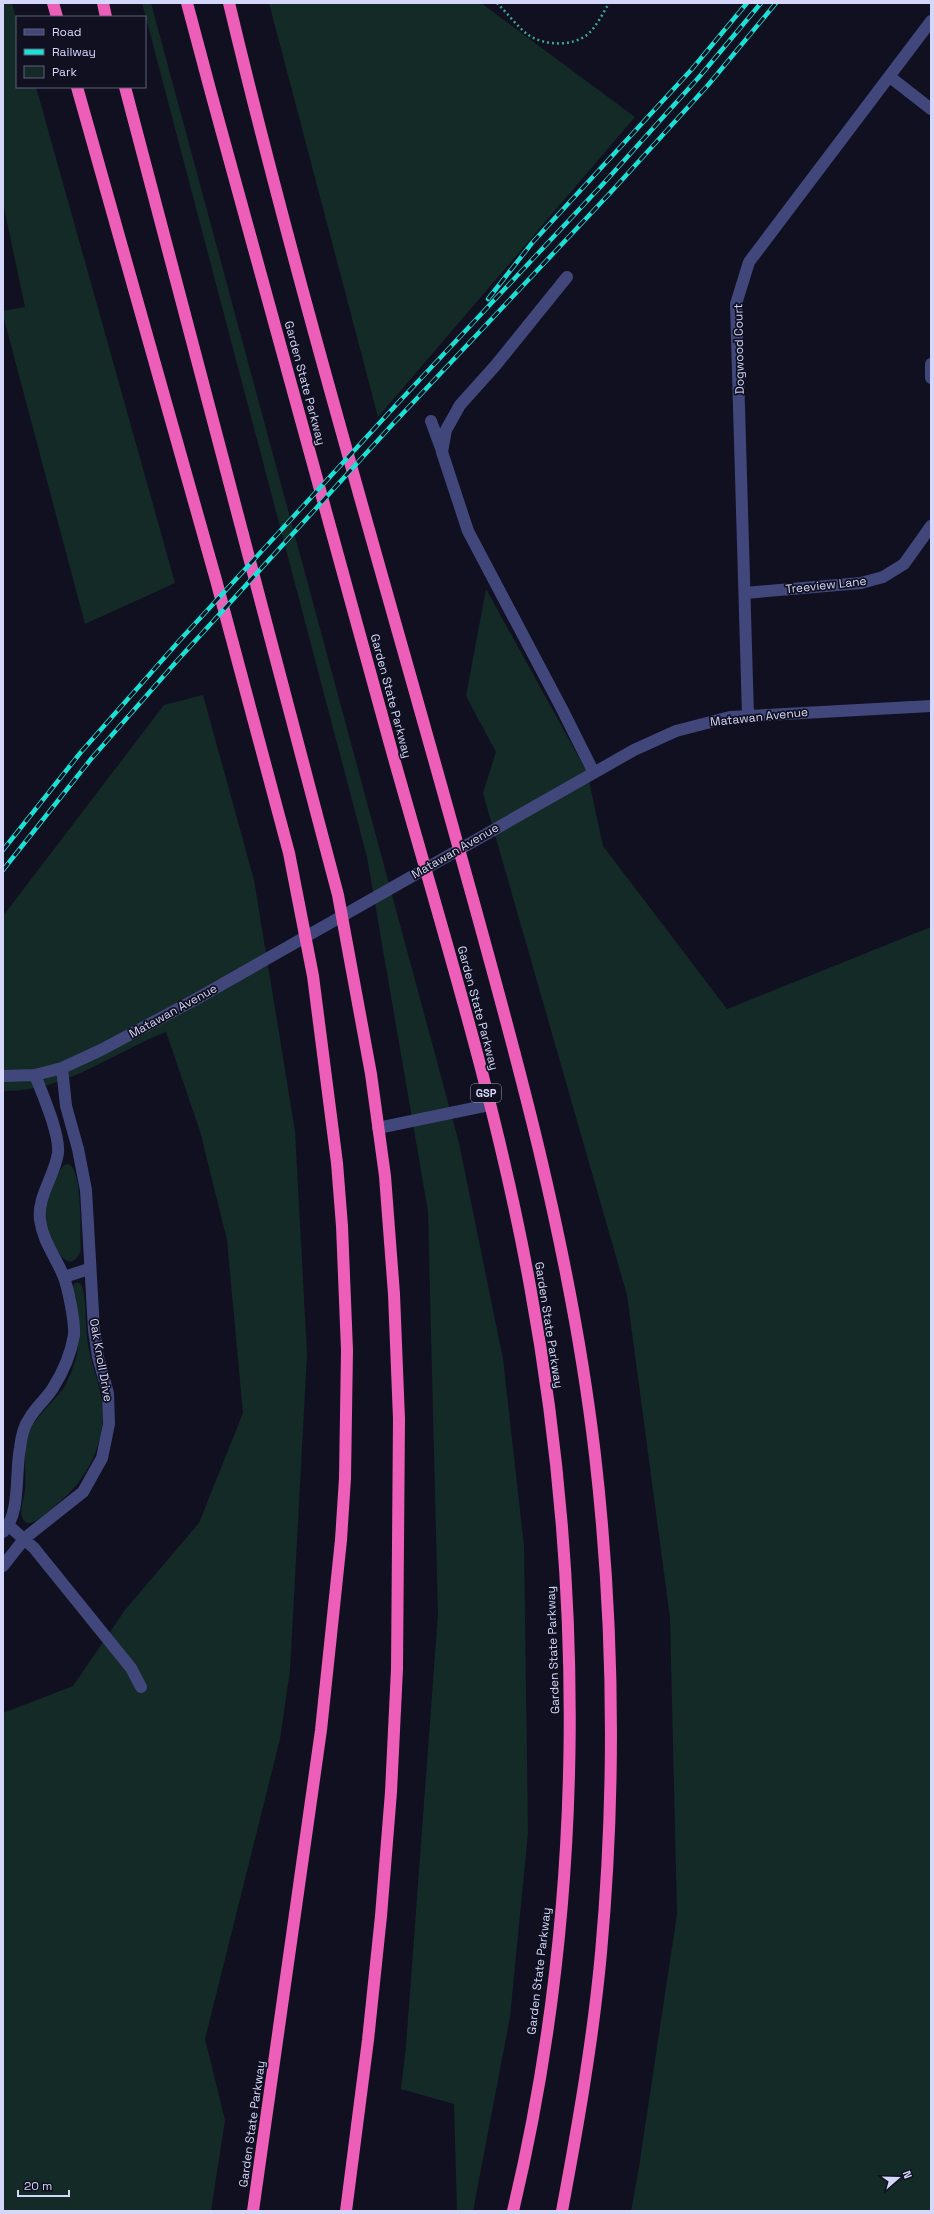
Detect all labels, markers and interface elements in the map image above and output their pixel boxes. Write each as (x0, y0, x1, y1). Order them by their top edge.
legend (16, 16, 146, 88)
text: Road (52, 24, 81, 40)
text: Railway (52, 44, 96, 60)
text: Park (52, 64, 77, 80)
street label: Dogwood Court (730, 304, 748, 394)
street label: Garden State Parkway (281, 319, 329, 447)
street label: Treeview Lane (785, 573, 867, 597)
street label: Garden State Parkway (367, 632, 415, 760)
street label: Matawan Avenue (709, 704, 809, 730)
street label: Matawan Avenue (408, 820, 502, 882)
street label: Garden State Parkway (454, 944, 502, 1072)
street label: Matawan Avenue (126, 980, 220, 1042)
road number: GSP (471, 1084, 501, 1102)
street label: Garden State Parkway (531, 1261, 567, 1389)
street label: Oak Knoll Drive (86, 1317, 116, 1403)
street label: Garden State Parkway (543, 1586, 563, 1714)
street label: Garden State Parkway (523, 1907, 555, 2035)
street label: Garden State Parkway (235, 2060, 269, 2188)
north arrow (878, 2158, 918, 2198)
text: N (900, 2169, 915, 2180)
scale bar (18, 2172, 69, 2198)
text: 20 m (24, 2178, 52, 2194)

